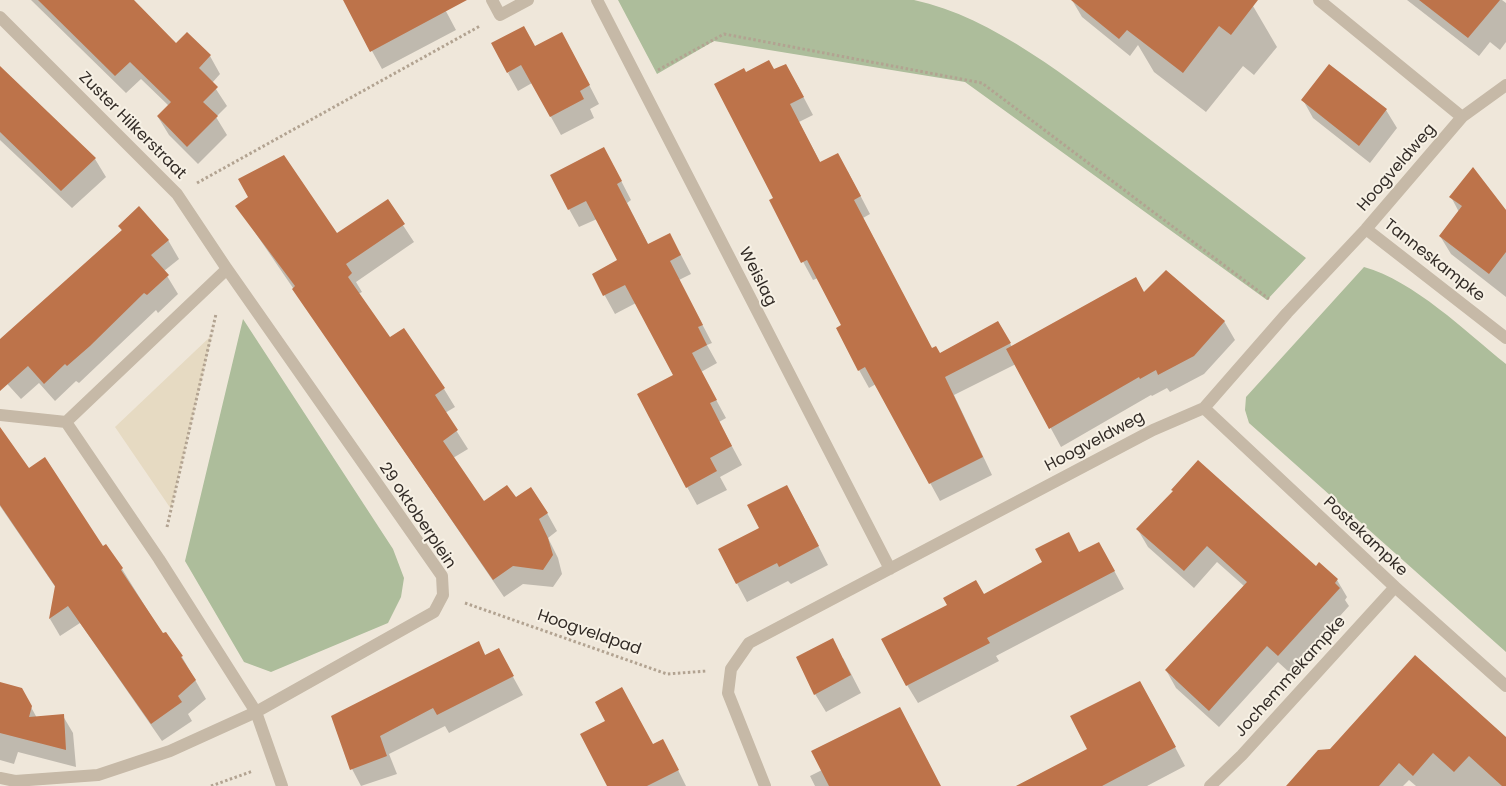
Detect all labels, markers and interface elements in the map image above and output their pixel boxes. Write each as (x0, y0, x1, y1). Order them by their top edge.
street label: Zuster Hilkerstraat (74, 68, 190, 184)
street label: Hoogveldweg (1354, 120, 1440, 216)
street label: Tanneskampke (1380, 216, 1488, 306)
street label: Weislag (734, 244, 780, 310)
street label: Hoogveldweg (1042, 408, 1148, 476)
street label: 29 oktoberplein (374, 459, 460, 573)
street label: Postekampke (1319, 493, 1411, 581)
street label: Hoogveldpad (535, 606, 643, 660)
street label: Jochemmekampke (1232, 613, 1350, 741)

